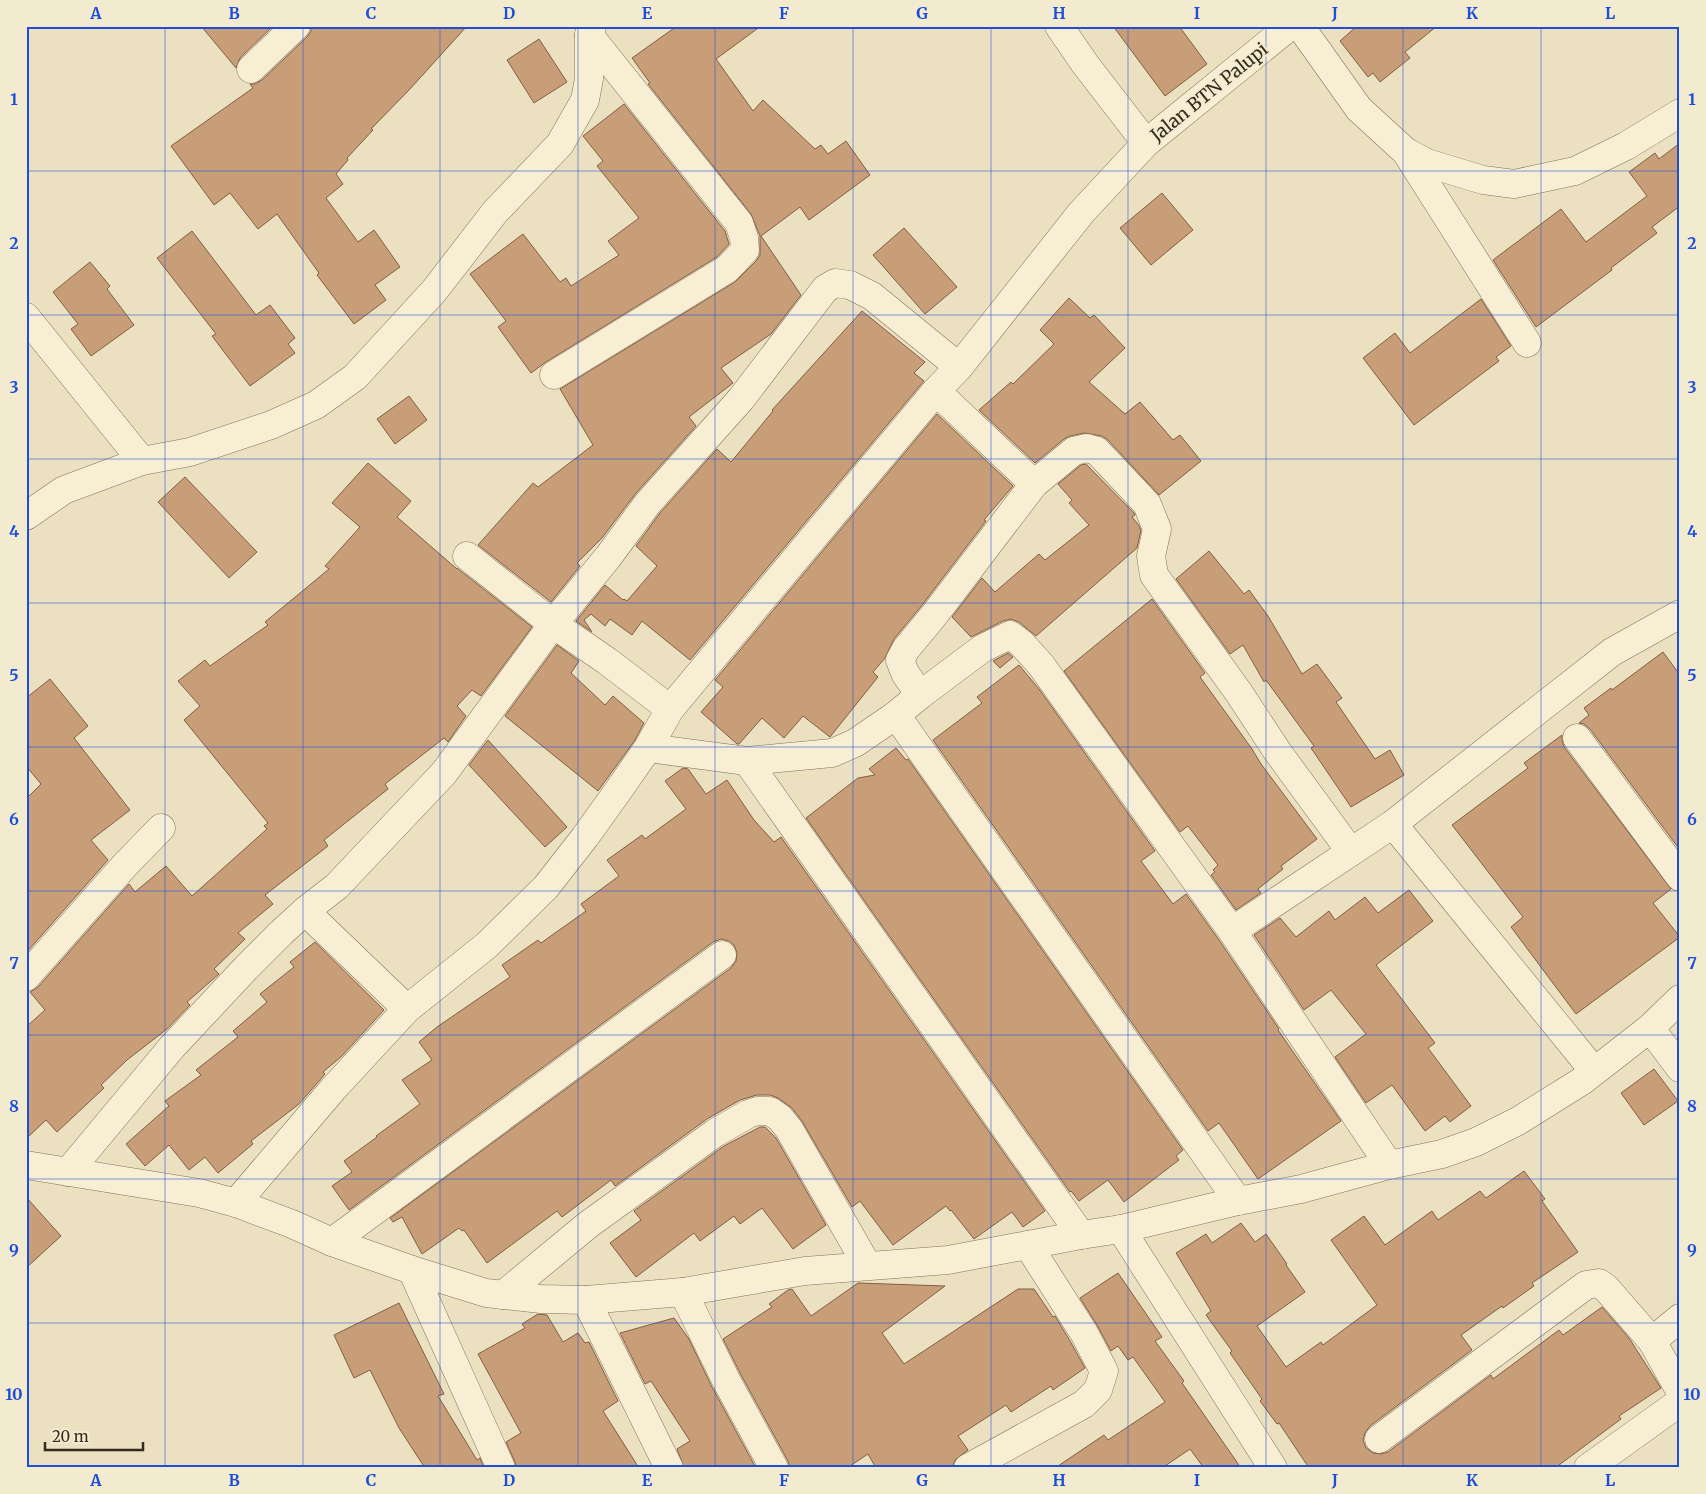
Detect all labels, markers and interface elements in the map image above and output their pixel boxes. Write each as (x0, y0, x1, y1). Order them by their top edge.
text: A (89, 3, 102, 23)
text: B (228, 3, 240, 23)
text: C (366, 3, 376, 23)
text: D (503, 3, 515, 23)
text: E (642, 3, 653, 23)
text: F (779, 3, 789, 23)
text: G (916, 3, 928, 23)
text: H (1052, 3, 1066, 23)
text: I (1194, 3, 1200, 23)
text: J (1331, 3, 1338, 23)
text: K (1466, 3, 1478, 23)
text: L (1605, 3, 1615, 23)
street label: Jalan BTN Palupi (1145, 37, 1273, 147)
text: 1 (10, 89, 18, 109)
text: 1 (1688, 89, 1696, 109)
text: 2 (9, 233, 19, 253)
text: 2 (1687, 233, 1697, 253)
text: 3 (9, 377, 19, 397)
text: 3 (1687, 377, 1697, 397)
text: 4 (9, 521, 19, 541)
text: 4 (1687, 521, 1697, 541)
text: 5 (9, 665, 19, 685)
text: 5 (1687, 665, 1697, 685)
text: 6 (9, 809, 19, 829)
text: 6 (1687, 809, 1697, 829)
text: 7 (9, 953, 19, 973)
text: 7 (1687, 953, 1697, 973)
text: 8 (9, 1096, 19, 1116)
text: 8 (1687, 1096, 1697, 1116)
text: 9 (9, 1240, 19, 1260)
text: 9 (1687, 1240, 1697, 1260)
text: 10 (5, 1384, 23, 1404)
text: 10 (1683, 1384, 1701, 1404)
scale bar (45, 1419, 142, 1451)
text: 20 m (52, 1427, 89, 1446)
text: A (89, 1470, 102, 1490)
text: B (228, 1470, 240, 1490)
text: C (366, 1470, 376, 1490)
text: D (503, 1470, 515, 1490)
text: E (642, 1470, 653, 1490)
text: F (779, 1470, 789, 1490)
text: G (916, 1470, 928, 1490)
text: H (1052, 1470, 1066, 1490)
text: I (1194, 1470, 1200, 1490)
text: J (1331, 1470, 1338, 1490)
text: K (1466, 1470, 1478, 1490)
text: L (1605, 1470, 1615, 1490)

